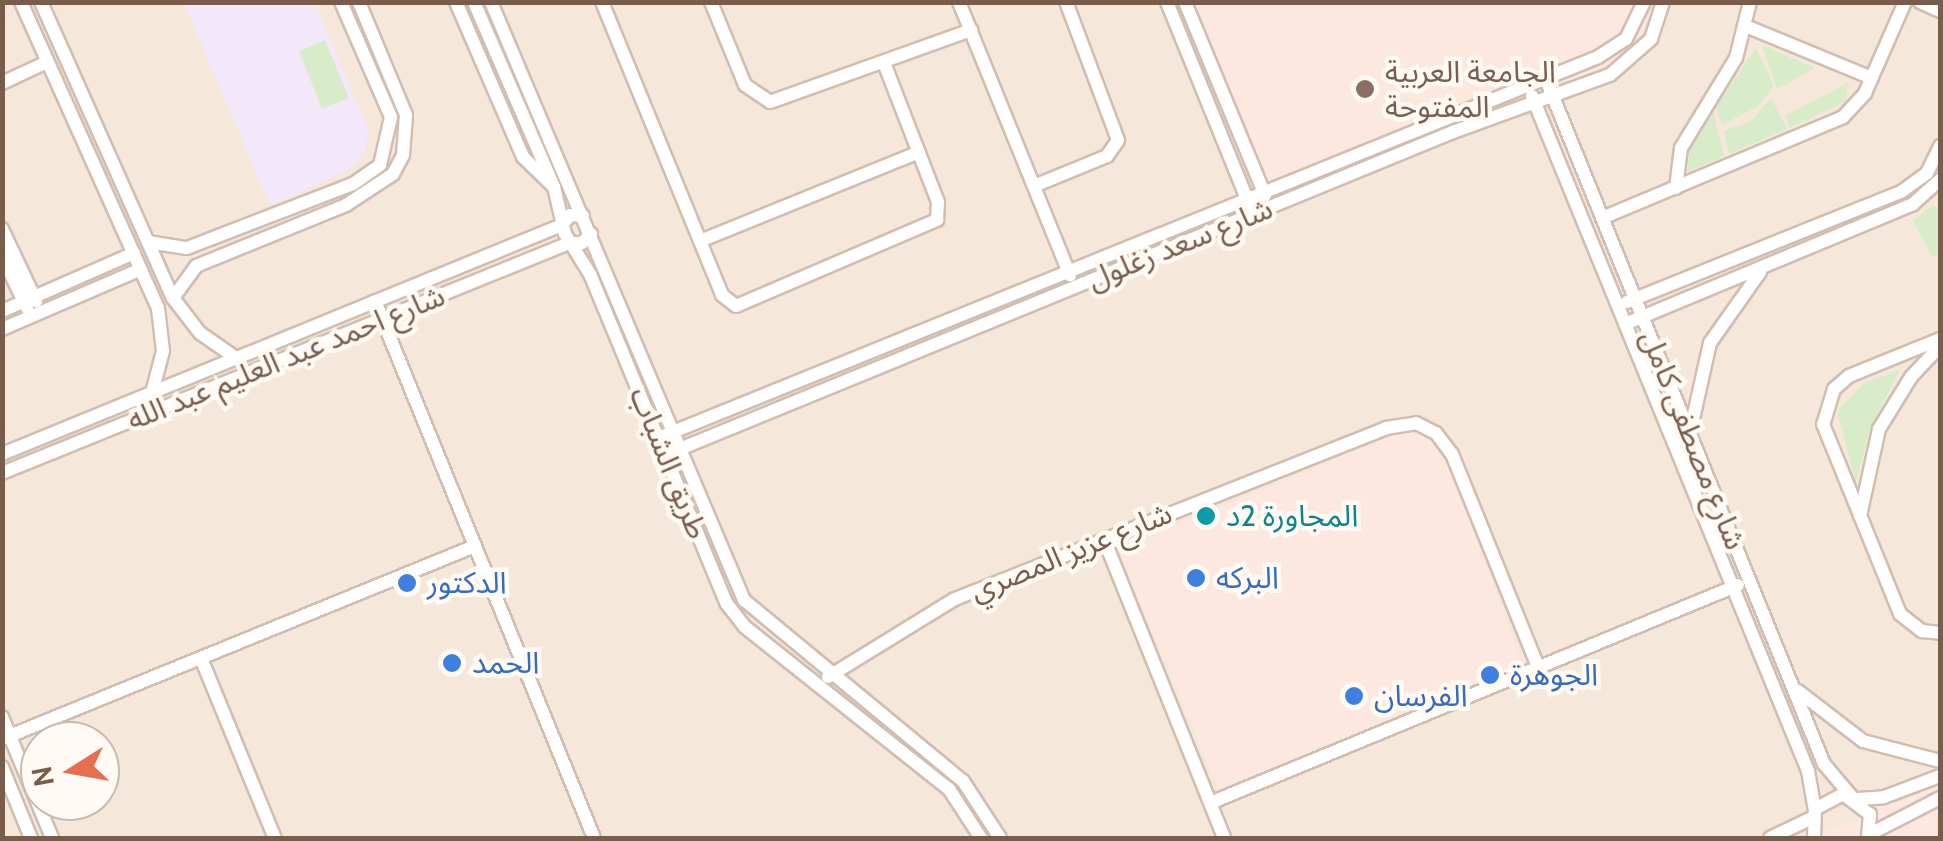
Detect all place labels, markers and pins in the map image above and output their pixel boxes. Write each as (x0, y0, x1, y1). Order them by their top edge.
place label: الجامعة العربية المفتوحة (1385, 54, 1556, 124)
marker: الجامعة العربية المفتوحة (1354, 78, 1376, 100)
place label: المجاورة 2د (1226, 498, 1358, 534)
marker: المجاورة 2د (1195, 505, 1217, 527)
place label: البركه (1216, 560, 1279, 596)
place label: الدكتور (427, 565, 507, 601)
marker: البركه (1185, 567, 1207, 589)
marker: الدكتور (396, 572, 418, 594)
place label: الحمد (472, 645, 539, 681)
marker: الحمد (441, 652, 463, 674)
place label: الجوهرة (1510, 657, 1598, 693)
marker: الجوهرة (1479, 664, 1501, 686)
place label: الفرسان (1374, 678, 1468, 714)
marker: الفرسان (1343, 685, 1365, 707)

